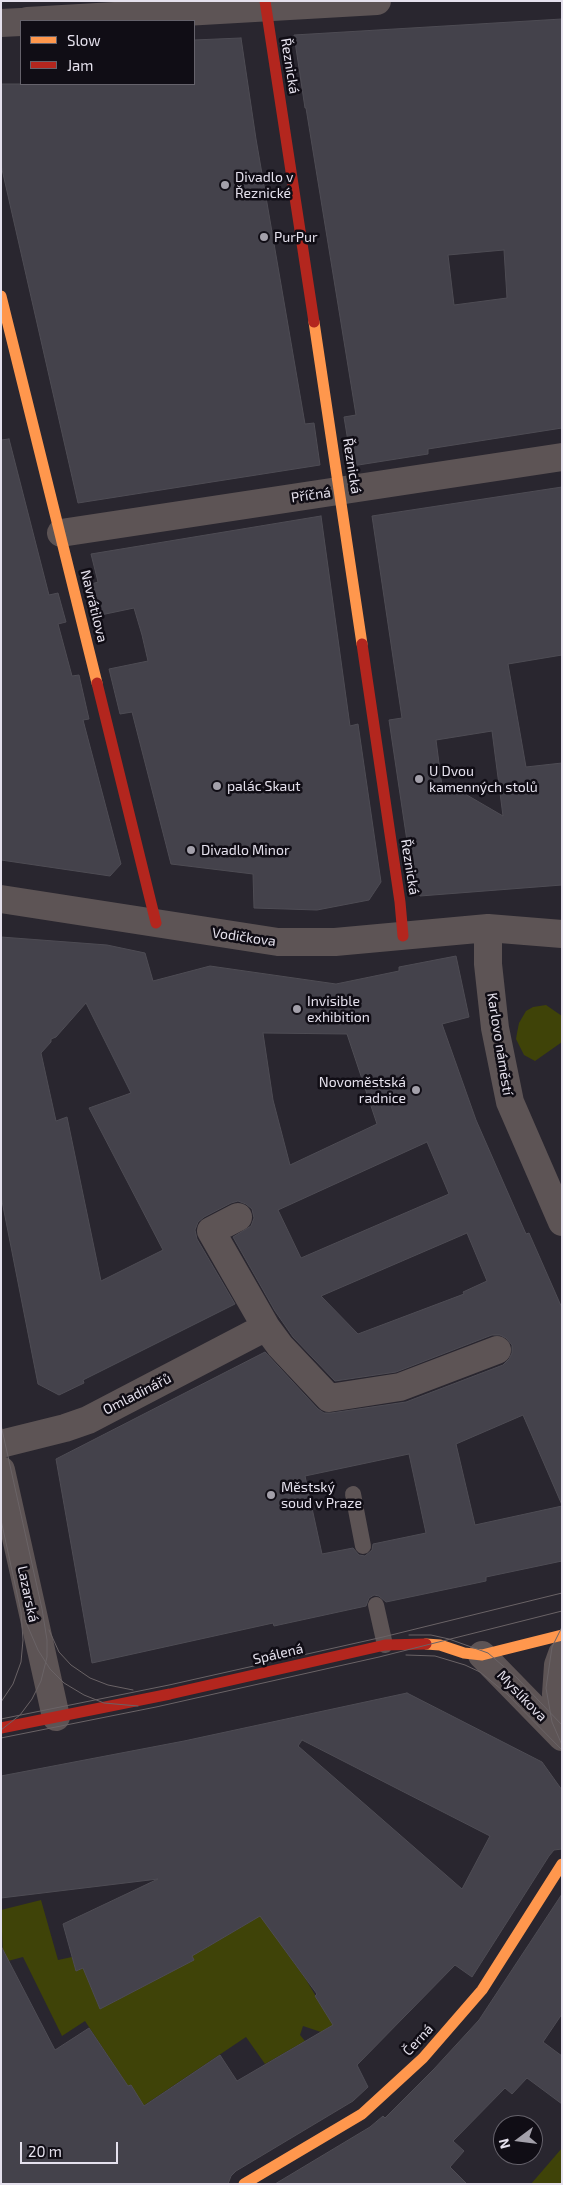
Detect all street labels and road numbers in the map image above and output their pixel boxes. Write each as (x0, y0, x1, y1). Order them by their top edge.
street label: Řeznická (277, 37, 303, 95)
street label: Řeznická (339, 437, 365, 495)
street label: Příčná (290, 484, 332, 506)
street label: Navrátilova (77, 568, 111, 644)
street label: Řeznická (397, 838, 423, 896)
street label: Vodičkova (211, 924, 277, 950)
street label: Karlovo náměstí (484, 992, 516, 1096)
street label: Omladinářů (100, 1370, 174, 1418)
street label: Lazarská (14, 1564, 42, 1624)
street label: Spálená (251, 1640, 305, 1668)
street label: Myslíkova (494, 1667, 550, 1725)
street label: Černá (399, 2021, 437, 2059)

